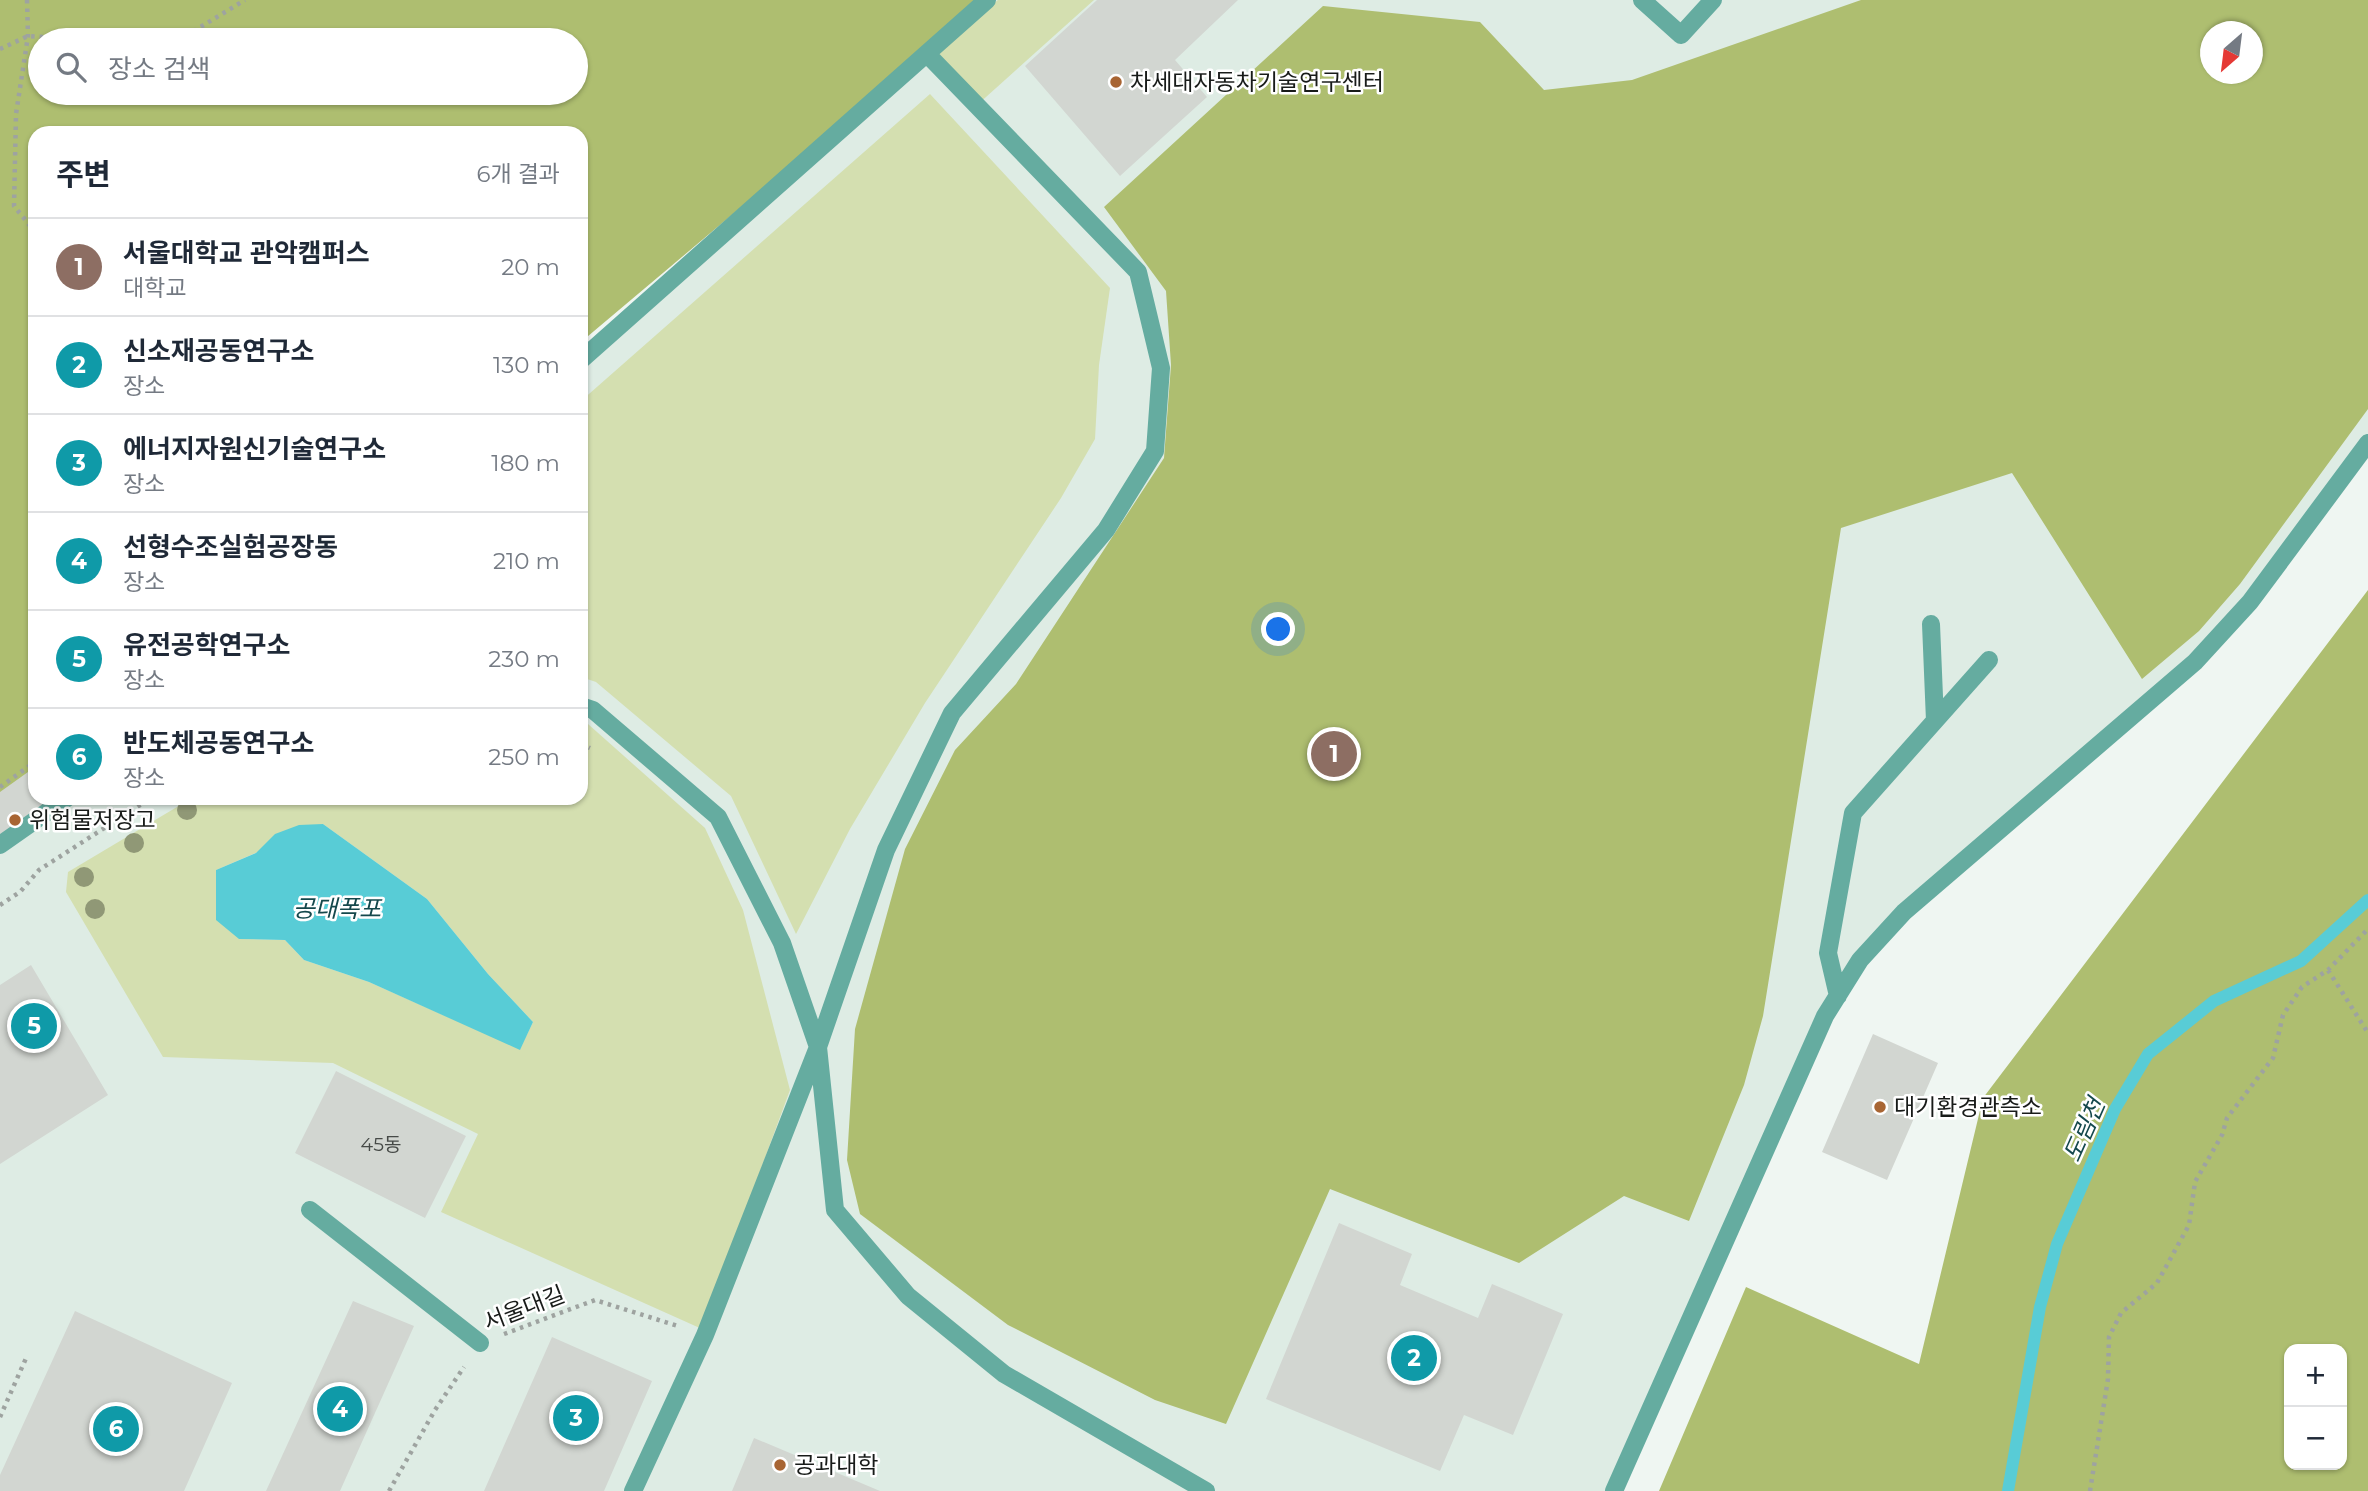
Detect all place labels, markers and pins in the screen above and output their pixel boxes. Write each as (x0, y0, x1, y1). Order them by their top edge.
place label: 차세대자동차기술연구센터 (1130, 68, 1384, 96)
marker: 차세대자동차기술연구센터 (1108, 74, 1124, 90)
pin: 1 (1311, 728, 1357, 780)
place label: 위험물저장고 (29, 806, 156, 834)
marker: 위험물저장고 (7, 812, 23, 828)
pin: 5 (11, 1000, 57, 1052)
place label: 대기환경관측소 (1894, 1093, 2042, 1121)
marker: 대기환경관측소 (1872, 1099, 1888, 1115)
pin: 2 (1391, 1332, 1437, 1384)
pin: 4 (317, 1383, 363, 1435)
pin: 3 (553, 1392, 599, 1444)
pin: 6 (93, 1403, 139, 1455)
place label: 공과대학 (794, 1451, 879, 1479)
marker: 공과대학 (772, 1457, 788, 1473)

